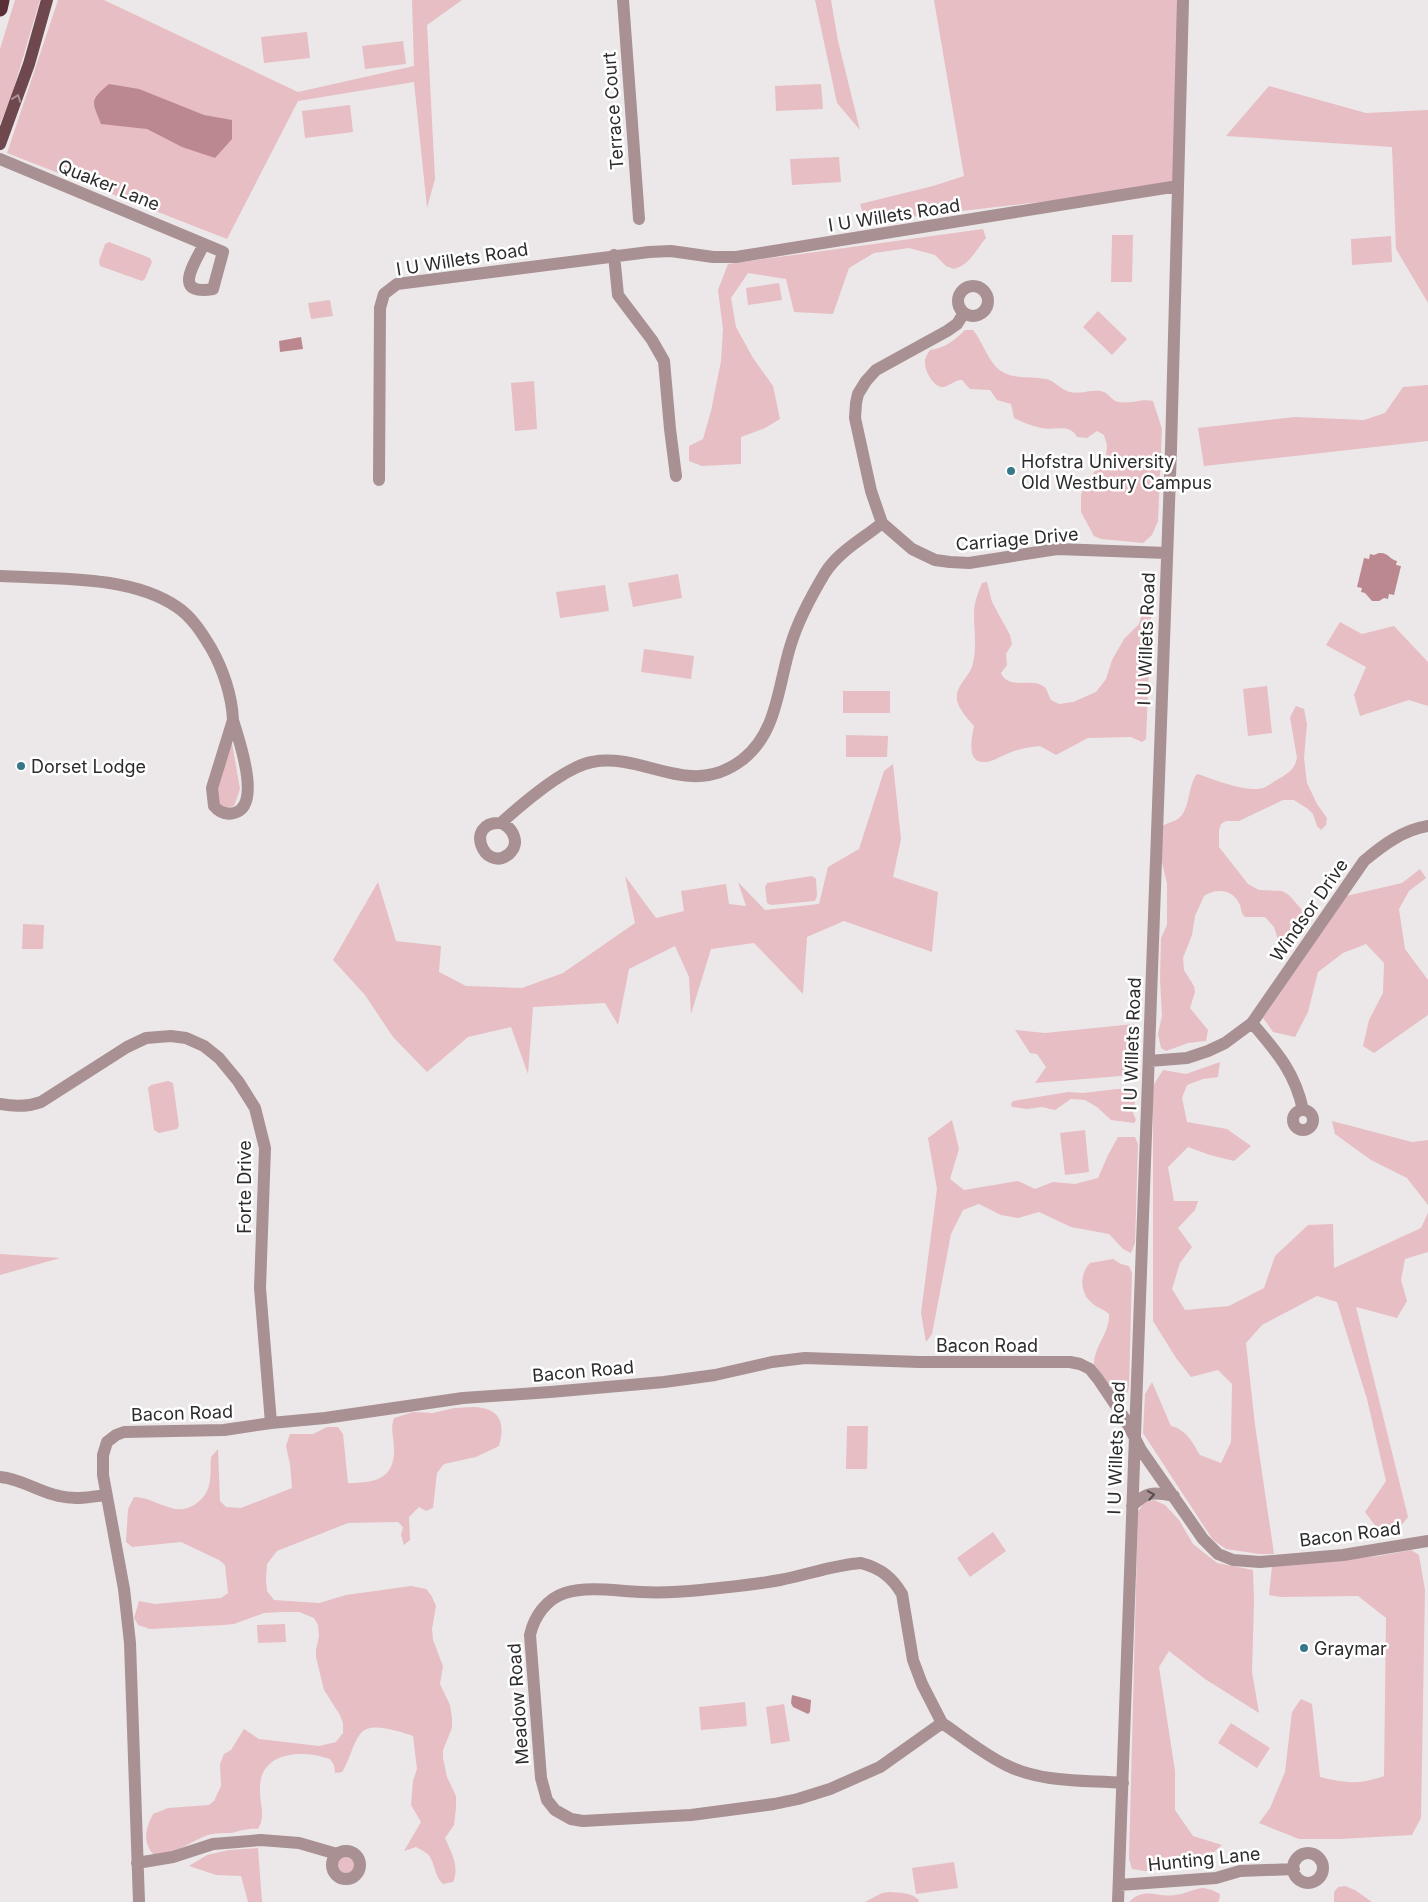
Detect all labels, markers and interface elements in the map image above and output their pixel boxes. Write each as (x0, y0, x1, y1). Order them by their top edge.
street label: Terrace Court (598, 51, 628, 171)
one-way arrow (11, 94, 21, 103)
street label: Quaker Lane (55, 155, 163, 215)
street label: I U Willets Road (826, 194, 962, 236)
street label: I U Willets Road (394, 238, 530, 280)
place label: Hofstra University Old Westbury Campus (1021, 451, 1212, 493)
marker: Hofstra University Old Westbury Campus (1005, 465, 1017, 477)
street label: Carriage Drive (955, 523, 1079, 555)
street label: I U Willets Road (1133, 572, 1159, 706)
place label: Dorset Lodge (31, 756, 146, 777)
marker: Dorset Lodge (15, 760, 27, 772)
street label: Windsor Drive (1266, 855, 1352, 965)
street label: I U Willets Road (1119, 977, 1145, 1111)
street label: Forte Drive (234, 1140, 255, 1234)
street label: Bacon Road (936, 1335, 1038, 1356)
street label: Bacon Road (531, 1356, 635, 1386)
street label: I U Willets Road (1103, 1381, 1129, 1515)
street label: Bacon Road (131, 1401, 233, 1425)
one-way arrow (1146, 1491, 1155, 1501)
street label: Bacon Road (1298, 1517, 1402, 1551)
place label: Graymar (1314, 1638, 1387, 1659)
marker: Graymar (1298, 1642, 1310, 1654)
street label: Meadow Road (503, 1643, 533, 1765)
street label: Hunting Lane (1147, 1843, 1261, 1875)

